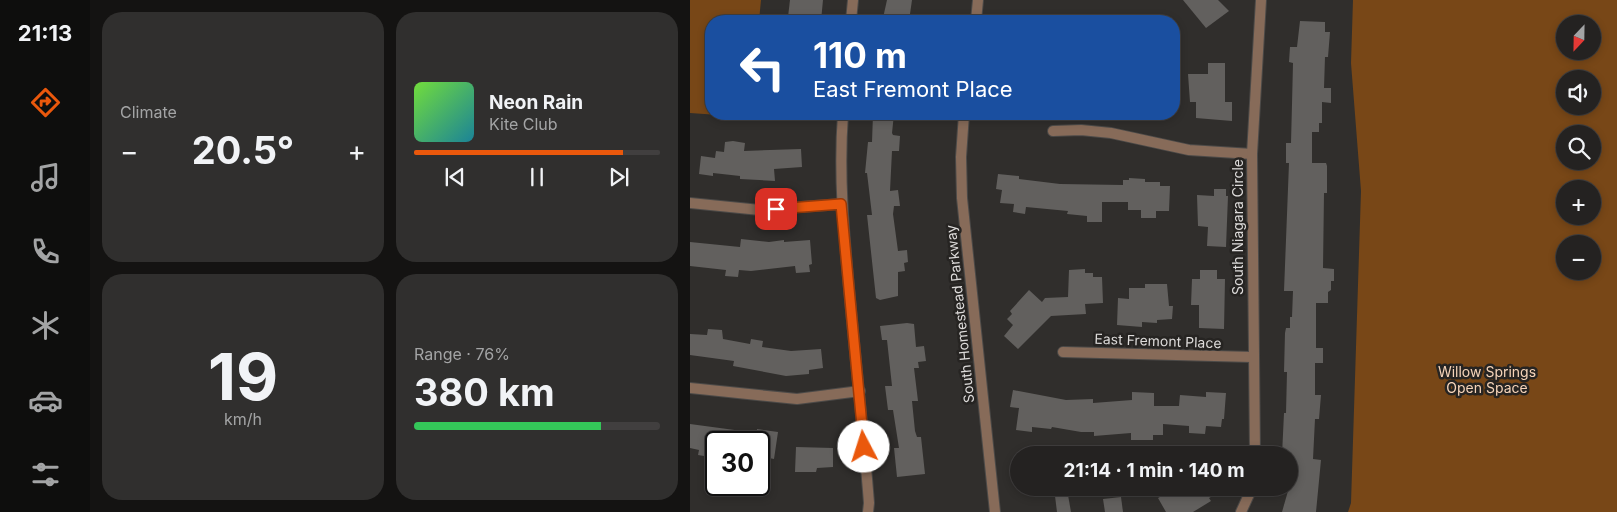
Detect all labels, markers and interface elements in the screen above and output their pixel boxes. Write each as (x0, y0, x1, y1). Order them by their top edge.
north arrow (1556, 15, 1601, 60)
map controls (1556, 15, 1601, 280)
text: 21:13 (18, 20, 72, 46)
text: 110 m (813, 34, 907, 76)
icon: left (730, 35, 795, 100)
button: sound (1556, 70, 1601, 115)
text: East Fremont Place (813, 76, 1013, 102)
icon: directions (28, 85, 63, 120)
text: Neon Rain (489, 91, 583, 114)
text: Climate (120, 102, 177, 122)
text: Kite Club (489, 114, 558, 134)
button: search (1556, 125, 1601, 170)
text: 20.5° (192, 127, 294, 173)
text: − (120, 134, 139, 168)
text: + (347, 134, 366, 168)
street label: South Niagara Circle (1229, 159, 1246, 295)
icon: music (28, 160, 63, 195)
icon: previous (441, 163, 469, 191)
icon: pause (523, 163, 551, 191)
icon: next (605, 163, 633, 191)
button: + (1556, 180, 1601, 225)
pin (755, 188, 797, 230)
icon: arrive (762, 195, 790, 223)
street label: South Homestead Parkway (942, 224, 977, 404)
icon: phone (28, 234, 63, 269)
button: − (1556, 235, 1601, 280)
icon: climate (28, 308, 63, 343)
street label: East Fremont Place (1094, 330, 1222, 351)
text: 19 (208, 337, 278, 416)
text: Range · 76% (414, 344, 510, 364)
park label: Willow Springs Open Space (1438, 363, 1536, 396)
text: 380 km (414, 369, 555, 415)
icon: car (28, 383, 63, 418)
text: km/h (224, 409, 262, 429)
position arrow (837, 420, 889, 472)
speed limit sign: 30 (705, 431, 770, 496)
icon: filters (28, 457, 63, 492)
text: 21:14 · 1 min · 140 m (1064, 459, 1244, 482)

